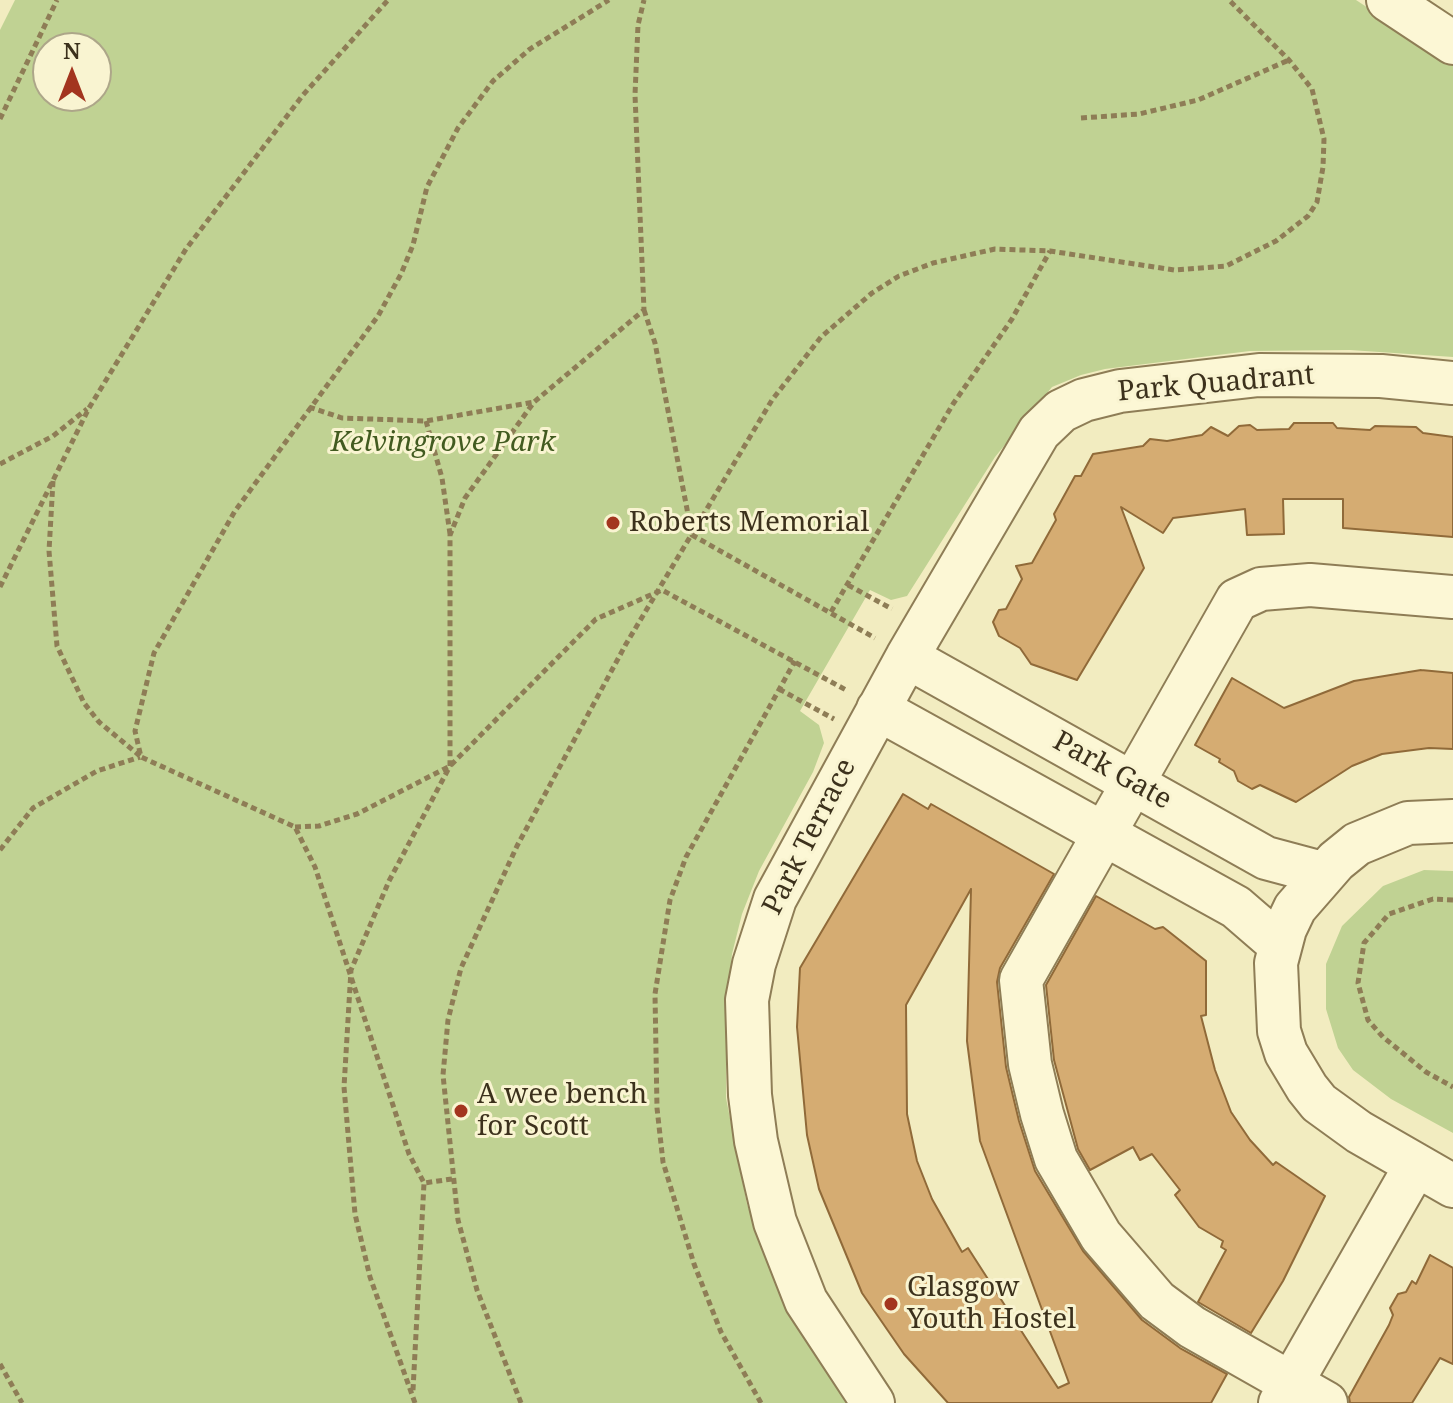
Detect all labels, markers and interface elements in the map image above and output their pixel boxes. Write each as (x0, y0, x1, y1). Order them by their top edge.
north arrow (32, 32, 112, 112)
text: N (63, 35, 81, 65)
street label: Park Quadrant (1116, 359, 1316, 409)
park label: Kelvingrove Park (331, 426, 555, 460)
place label: Roberts Memorial (629, 506, 869, 540)
marker: Roberts Memorial (604, 514, 622, 532)
street label: Park Gate (1047, 725, 1177, 817)
street label: Park Terrace (756, 753, 864, 921)
place label: A wee bench for Scott (477, 1078, 647, 1144)
marker: A wee bench for Scott (452, 1102, 470, 1120)
place label: Glasgow Youth Hostel (907, 1271, 1076, 1337)
marker: Glasgow Youth Hostel (882, 1295, 900, 1313)

